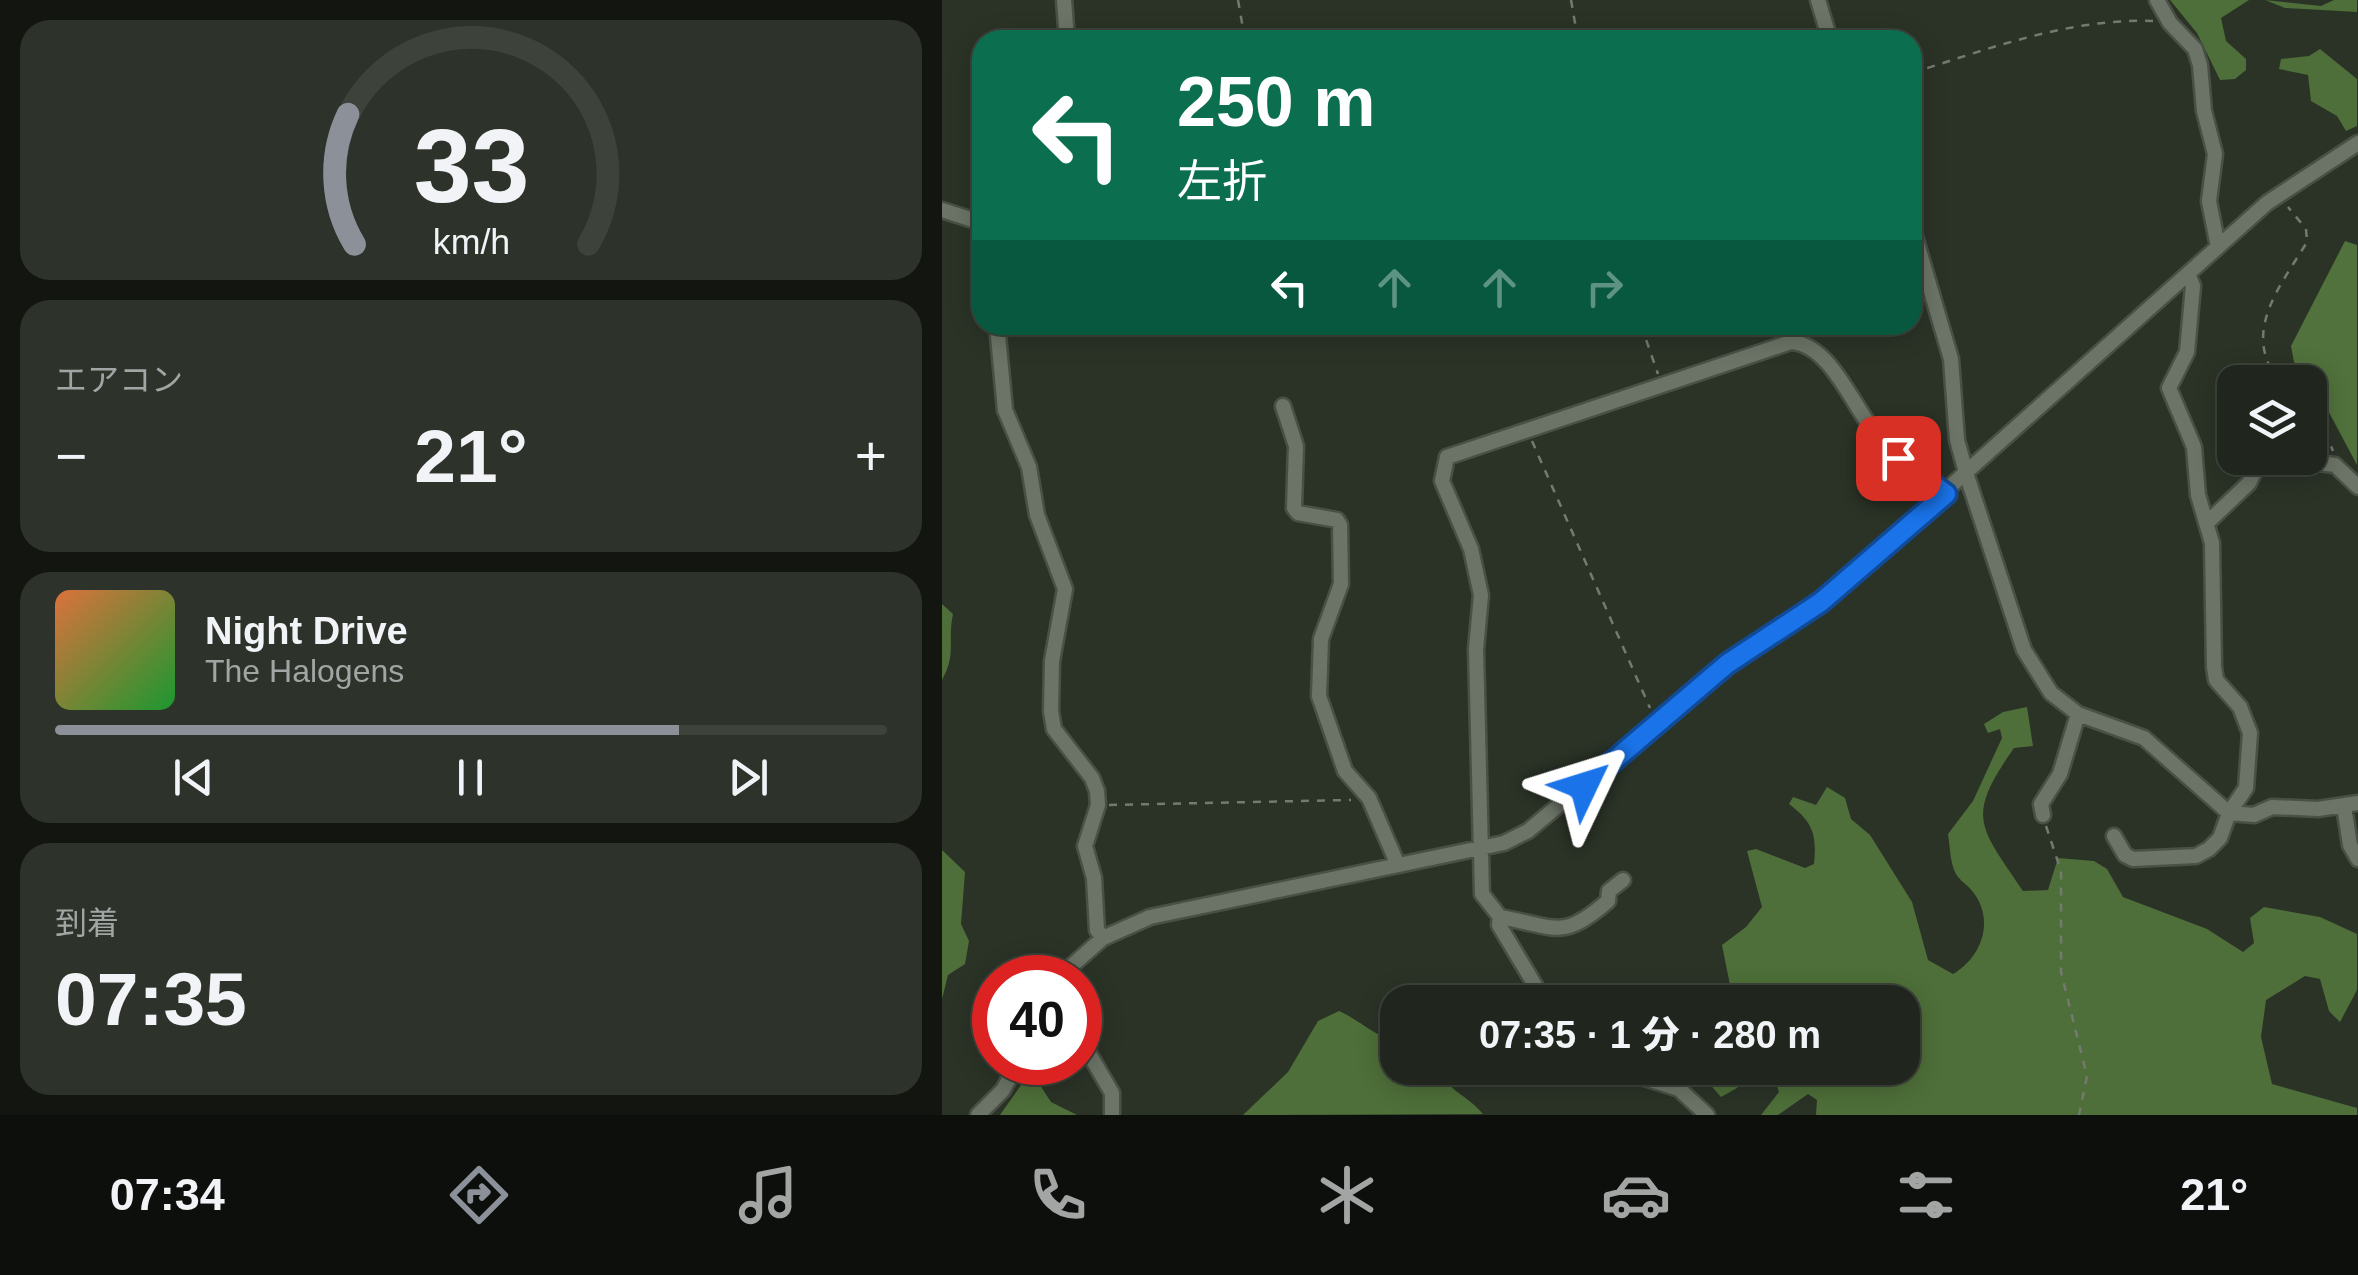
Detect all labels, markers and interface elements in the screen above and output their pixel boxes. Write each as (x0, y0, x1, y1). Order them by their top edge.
text: 250 m (1177, 63, 1375, 141)
icon: left (1012, 70, 1142, 200)
text: 33 (413, 108, 529, 224)
text: 左折 (1177, 156, 1267, 207)
text: km/h (432, 222, 510, 262)
icon: left (1262, 260, 1317, 315)
icon: ahead (1367, 260, 1422, 315)
icon: ahead (1472, 260, 1527, 315)
icon: right (1577, 260, 1632, 315)
text: エアコン (55, 362, 183, 398)
map controls (2217, 365, 2327, 475)
button: layers (2217, 365, 2327, 475)
text: 21° (414, 414, 528, 498)
pin (1856, 416, 1941, 501)
text: − (55, 425, 87, 487)
text: + (855, 425, 887, 487)
icon: arrive (1871, 431, 1926, 486)
text: Night Drive (205, 610, 408, 652)
text: The Halogens (205, 653, 404, 689)
position arrow (1532, 734, 1636, 838)
icon: previous (166, 750, 221, 805)
icon: pause (443, 750, 498, 805)
icon: next (721, 750, 776, 805)
text: 到着 (55, 905, 119, 941)
speed limit sign: 40 (972, 955, 1102, 1085)
text: 07:35 (55, 957, 247, 1041)
text: 07:35 · 1 分 · 280 m (1479, 1014, 1821, 1056)
icon: directions (444, 1160, 514, 1230)
icon: music (733, 1160, 803, 1230)
icon: phone (1023, 1160, 1093, 1230)
icon: climate (1312, 1160, 1382, 1230)
icon: car (1601, 1160, 1671, 1230)
icon: filters (1891, 1160, 1961, 1230)
text: 07:34 (110, 1169, 225, 1220)
text: 21° (2180, 1169, 2248, 1220)

